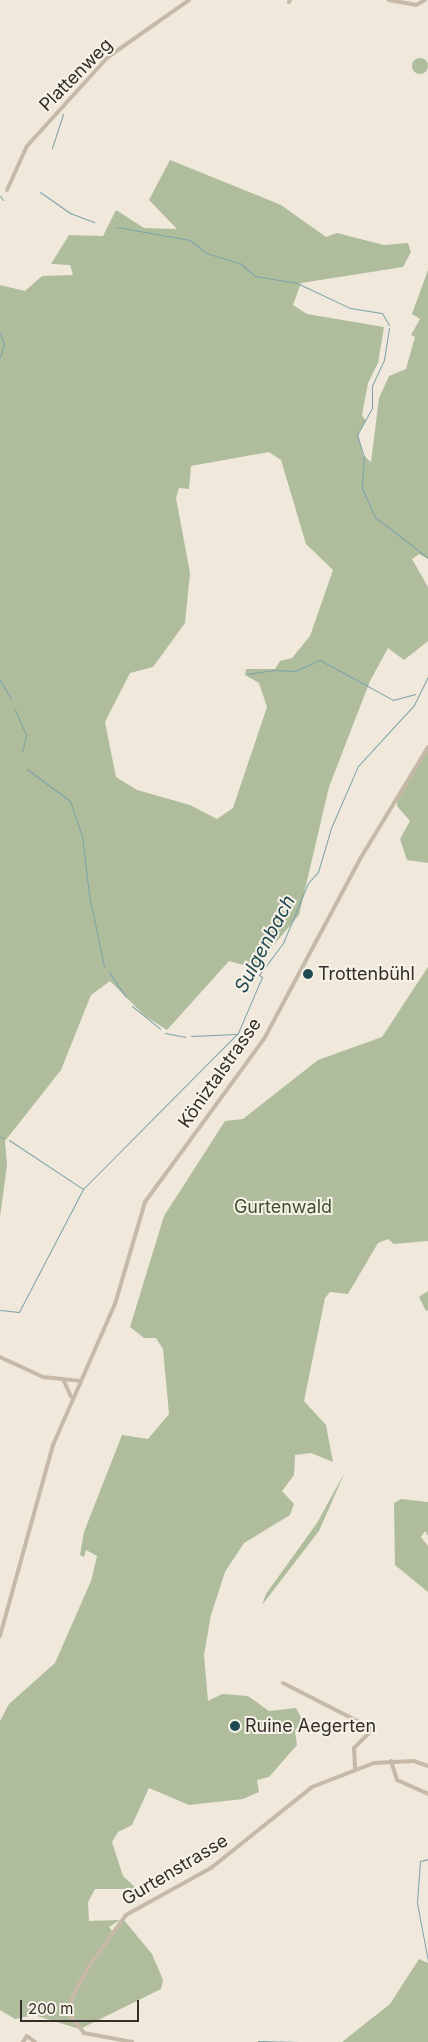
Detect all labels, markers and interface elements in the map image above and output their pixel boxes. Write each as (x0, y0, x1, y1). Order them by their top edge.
street label: Plattenweg (35, 34, 117, 116)
water label: Sulgenbach (230, 891, 300, 997)
place label: Trottenbühl (318, 963, 415, 985)
marker: Trottenbühl (302, 968, 314, 980)
street label: Köniztalstrasse (174, 1014, 266, 1132)
park label: Gurtenwald (234, 1196, 332, 1218)
place label: Ruine Aegerten (245, 1715, 376, 1737)
marker: Ruine Aegerten (229, 1720, 241, 1732)
street label: Gurtenstrasse (118, 1830, 232, 1910)
scale bar (22, 1990, 141, 2022)
text: 200 m (28, 1999, 73, 2018)

